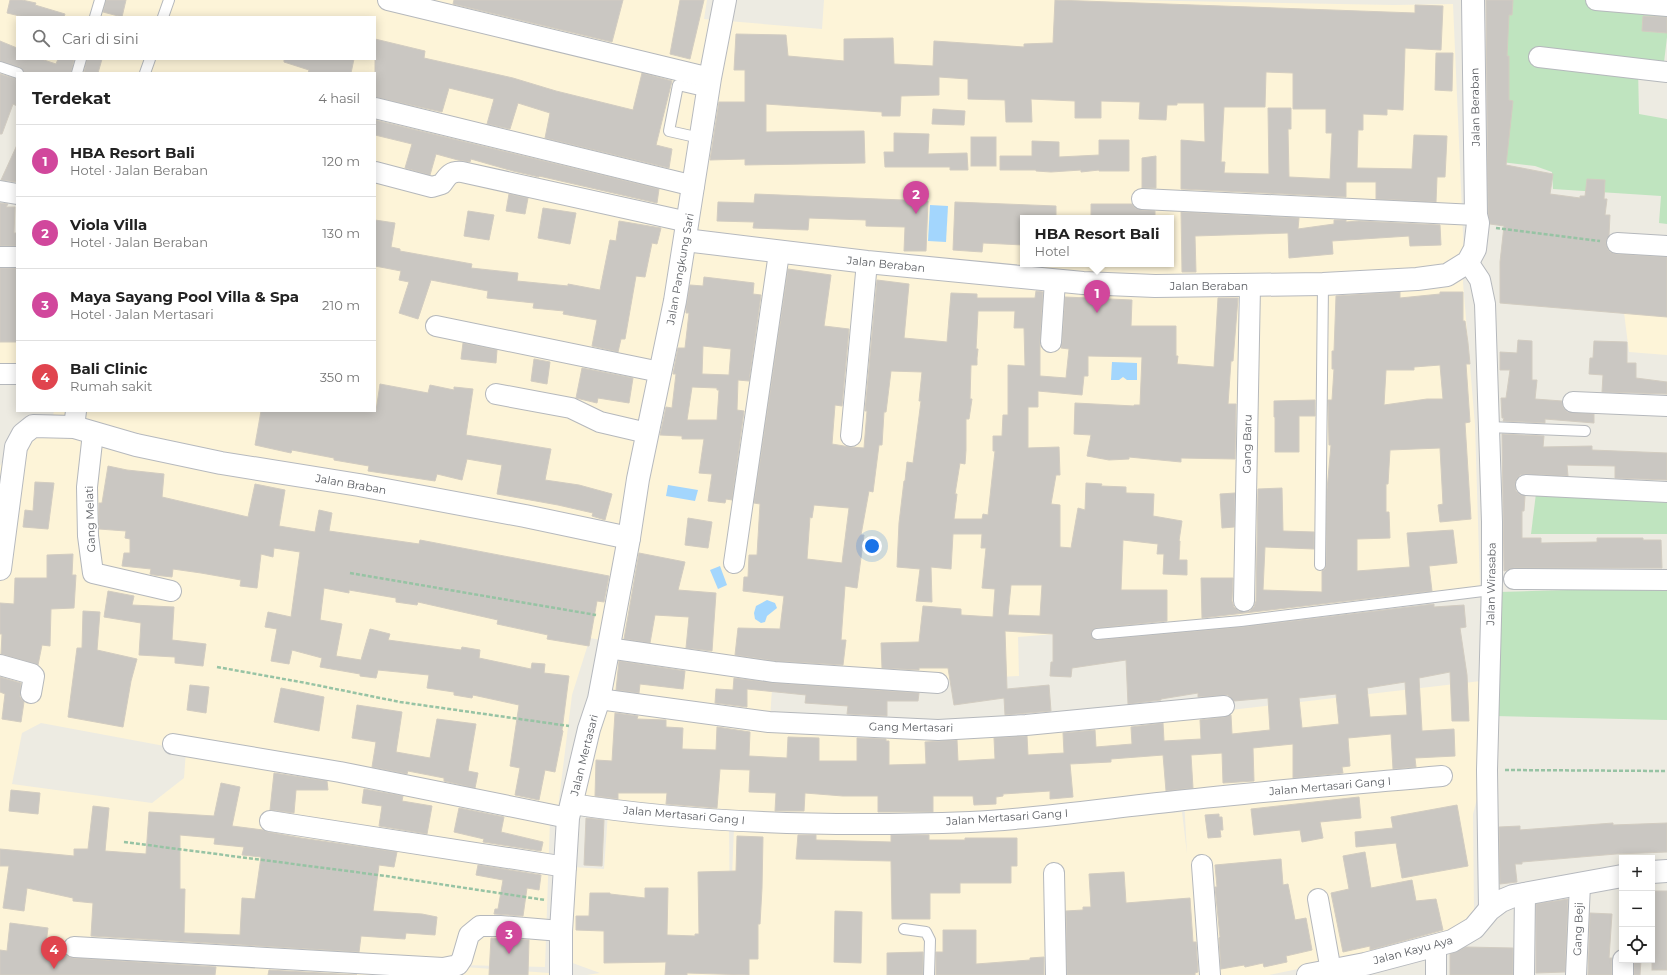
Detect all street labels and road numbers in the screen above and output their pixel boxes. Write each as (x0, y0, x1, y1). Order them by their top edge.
street label: Jalan Beraban (1467, 68, 1483, 147)
street label: Jalan Pangkung Sari (663, 212, 697, 327)
street label: Jalan Beraban (845, 253, 926, 275)
street label: Jalan Beraban (1169, 279, 1248, 293)
street label: Gang Baru (1239, 414, 1255, 474)
street label: Jalan Braban (313, 471, 388, 497)
street label: Gang Melati (82, 485, 98, 553)
street label: Jalan Wirasaba (1483, 542, 1499, 627)
street label: Jalan Mertasari (567, 713, 601, 798)
street label: Gang Mertasari (869, 719, 953, 735)
street label: Jalan Mertasari Gang I (1267, 774, 1392, 798)
street label: Jalan Mertasari Gang I (621, 803, 746, 827)
street label: Jalan Mertasari Gang I (944, 806, 1069, 828)
street label: Gang Beji (1570, 902, 1586, 956)
street label: Jalan Kayu Aya (1371, 933, 1454, 968)

